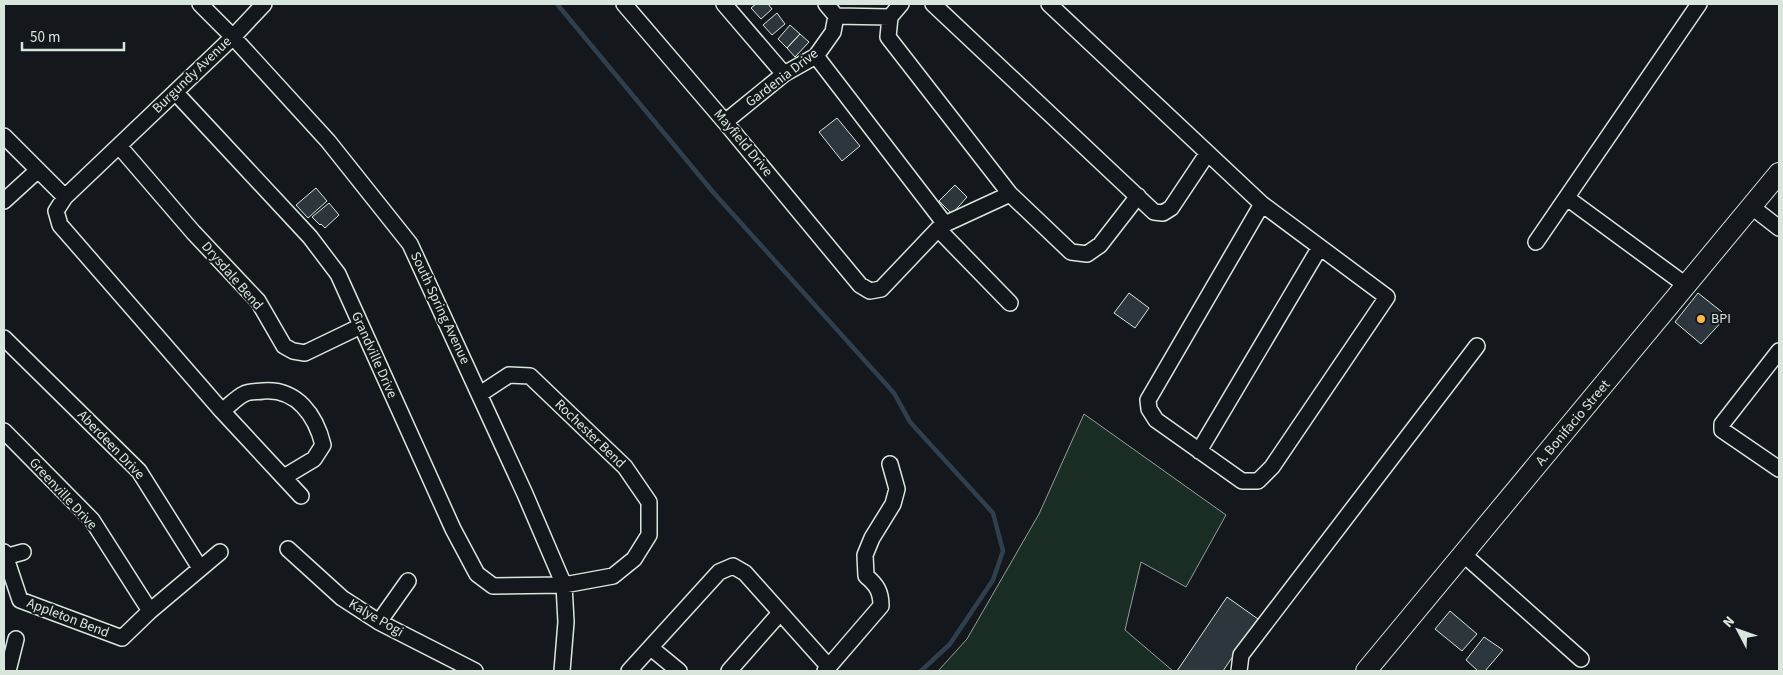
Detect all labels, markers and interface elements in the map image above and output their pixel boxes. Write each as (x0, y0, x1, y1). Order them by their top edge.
scale bar (22, 20, 125, 52)
text: 50 m (30, 27, 60, 48)
street label: Burgundy Avenue (148, 32, 236, 118)
street label: Gardenia Drive (741, 44, 823, 112)
street label: Mayfield Drive (709, 105, 777, 181)
street label: Drysdale Bend (197, 237, 267, 315)
street label: South Spring Avenue (405, 248, 475, 368)
street label: Grandville Drive (346, 309, 402, 402)
place label: BPI (1711, 309, 1731, 329)
marker: BPI (1695, 313, 1707, 325)
street label: A. Bonifacio Street (1531, 375, 1615, 470)
street label: Rochester Bend (550, 395, 630, 473)
street label: Aberdeen Drive (73, 406, 149, 484)
street label: Greenville Drive (24, 453, 102, 535)
street label: Appleton Bend (24, 593, 112, 643)
street label: Kalye Pogi (345, 594, 407, 642)
north arrow (1713, 605, 1763, 655)
text: N (1718, 612, 1740, 632)

